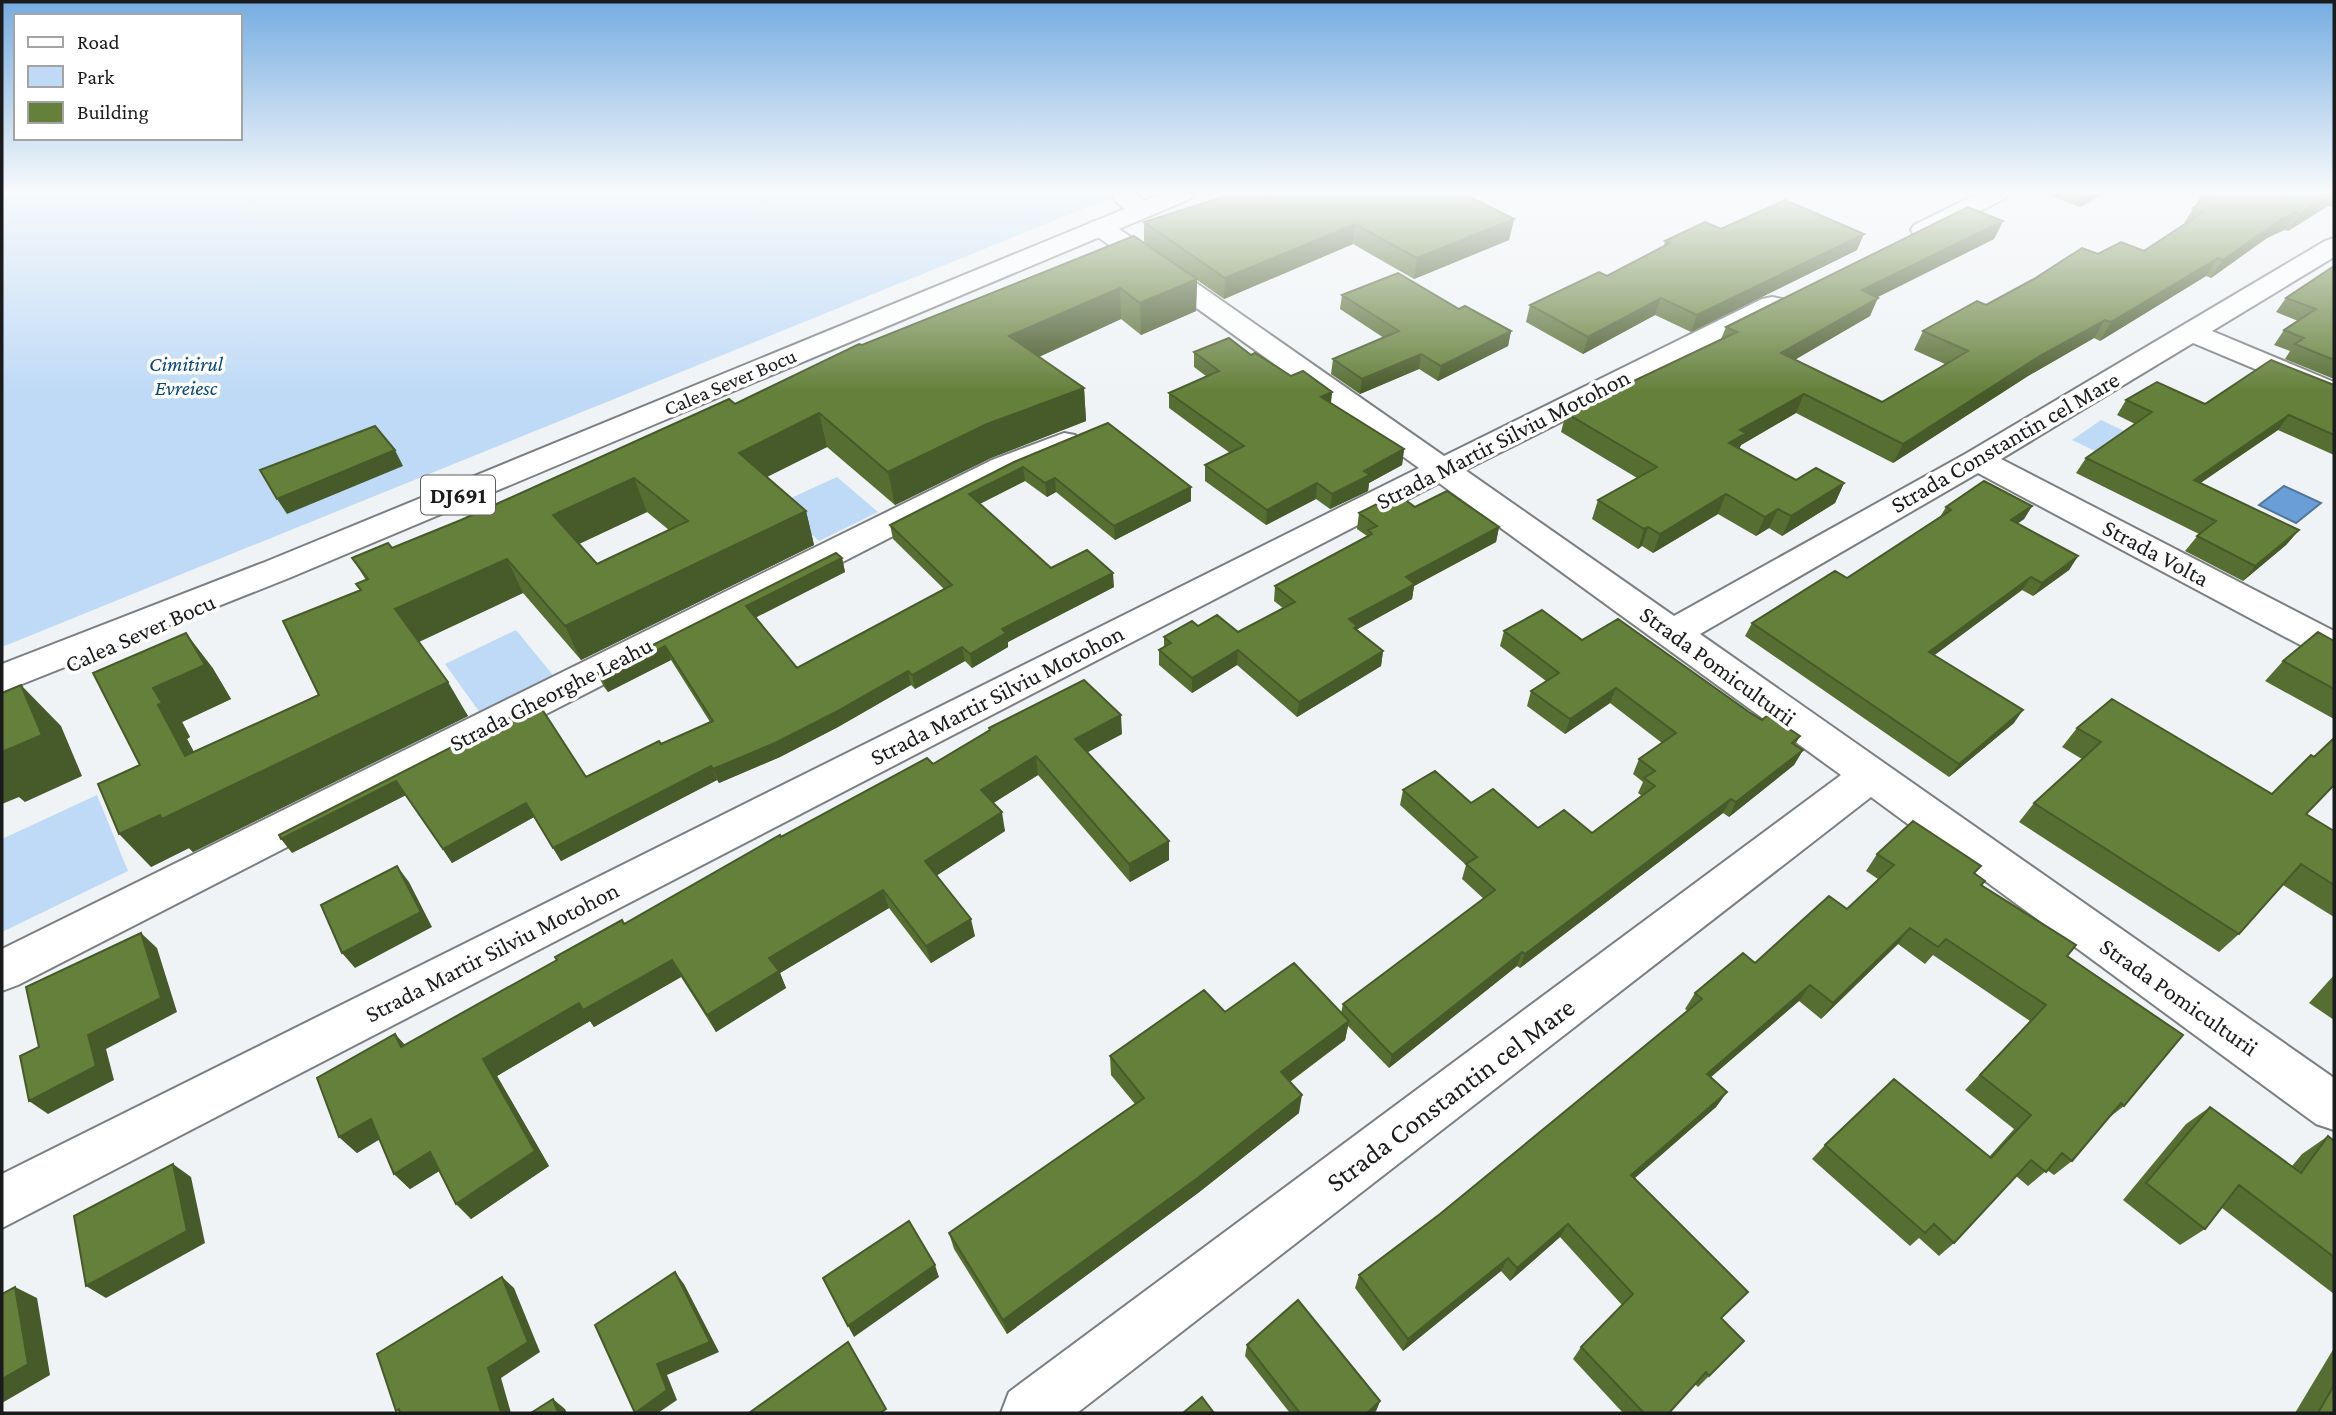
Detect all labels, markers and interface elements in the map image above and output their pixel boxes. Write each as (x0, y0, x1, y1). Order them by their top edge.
legend (14, 14, 242, 140)
text: Road (77, 30, 120, 54)
text: Park (77, 65, 114, 89)
text: Building (77, 100, 149, 124)
street label: Calea Sever Bocu (660, 343, 800, 421)
park label: Cimitirul Evreiesc (149, 352, 224, 400)
street label: Strada Martir Silviu Motohon (1371, 363, 1634, 514)
street label: Strada Constantin cel Mare (1886, 365, 2124, 518)
road number: DJ691 (421, 475, 495, 514)
street label: Strada Volta (2098, 513, 2214, 592)
street label: Calea Sever Bocu (61, 587, 219, 678)
street label: Strada Pomiculturii (1635, 600, 1802, 731)
street label: Strada Martir Silviu Motohon (865, 619, 1128, 770)
street label: Strada Gheorghe Leahu (445, 631, 657, 756)
street label: Strada Martir Silviu Motohon (360, 876, 623, 1027)
street label: Strada Pomiculturii (2095, 932, 2263, 1061)
street label: Strada Constantin cel Mare (1320, 991, 1580, 1198)

